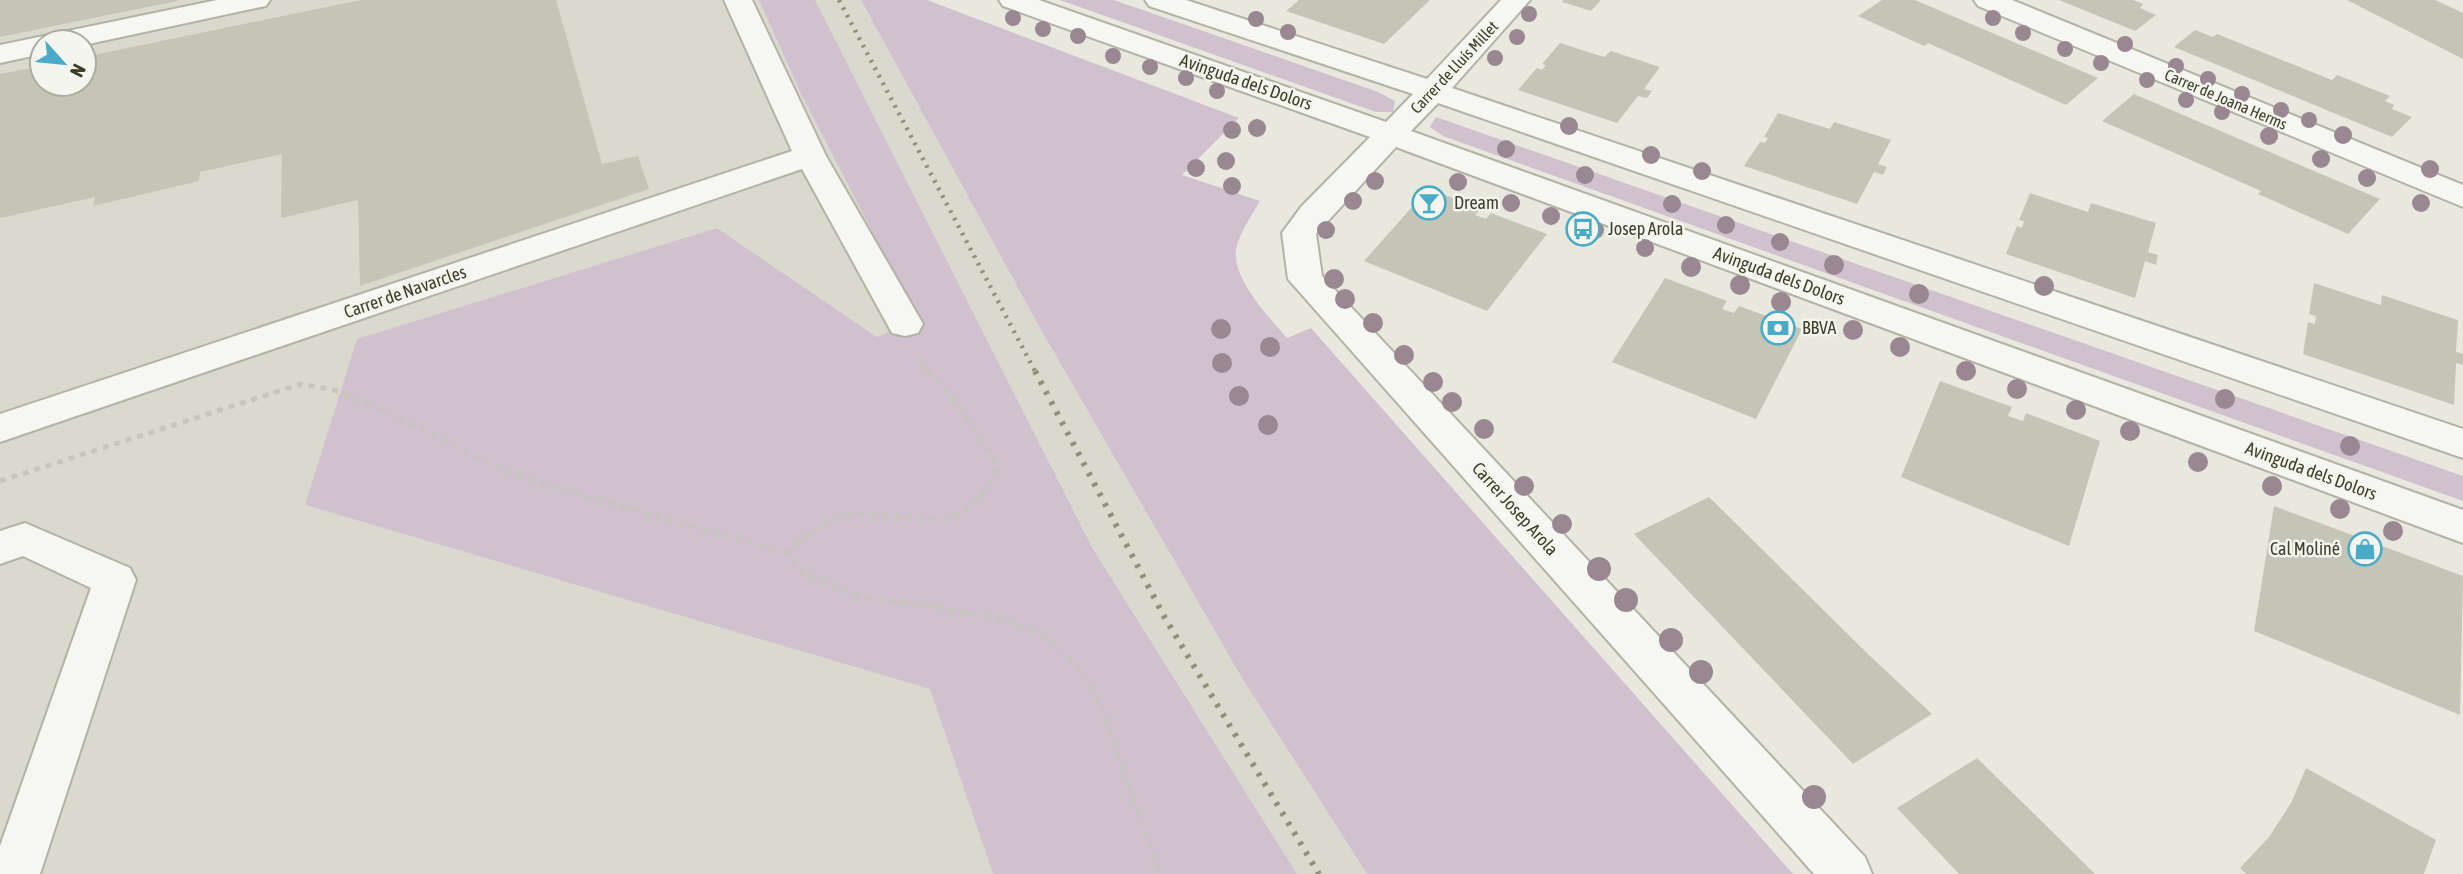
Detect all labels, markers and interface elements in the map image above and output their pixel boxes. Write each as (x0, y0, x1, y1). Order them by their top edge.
street label: Carrer de Lluís Millet (1407, 17, 1502, 117)
north arrow (28, 28, 98, 98)
street label: Avinguda dels Dolors (1177, 49, 1315, 114)
text: N (66, 61, 90, 81)
street label: Carrer de Joana Herms (2162, 65, 2290, 133)
bar icon: Dream (1410, 184, 1448, 222)
place label: Dream (1454, 192, 1499, 213)
bus stop icon: Josep Arola (1564, 210, 1602, 248)
place label: Josep Arola (1608, 218, 1683, 239)
street label: Avinguda dels Dolors (1711, 242, 1848, 309)
street label: Carrer de Navarcles (341, 261, 469, 322)
bank icon: BBVA (1759, 309, 1797, 347)
place label: BBVA (1802, 317, 1837, 338)
street label: Avinguda dels Dolors (2243, 437, 2380, 504)
street label: Carrer Josep Arola (1468, 458, 1563, 560)
shop icon: Cal Moliné (2346, 530, 2384, 568)
place label: Cal Moliné (2270, 538, 2340, 559)

